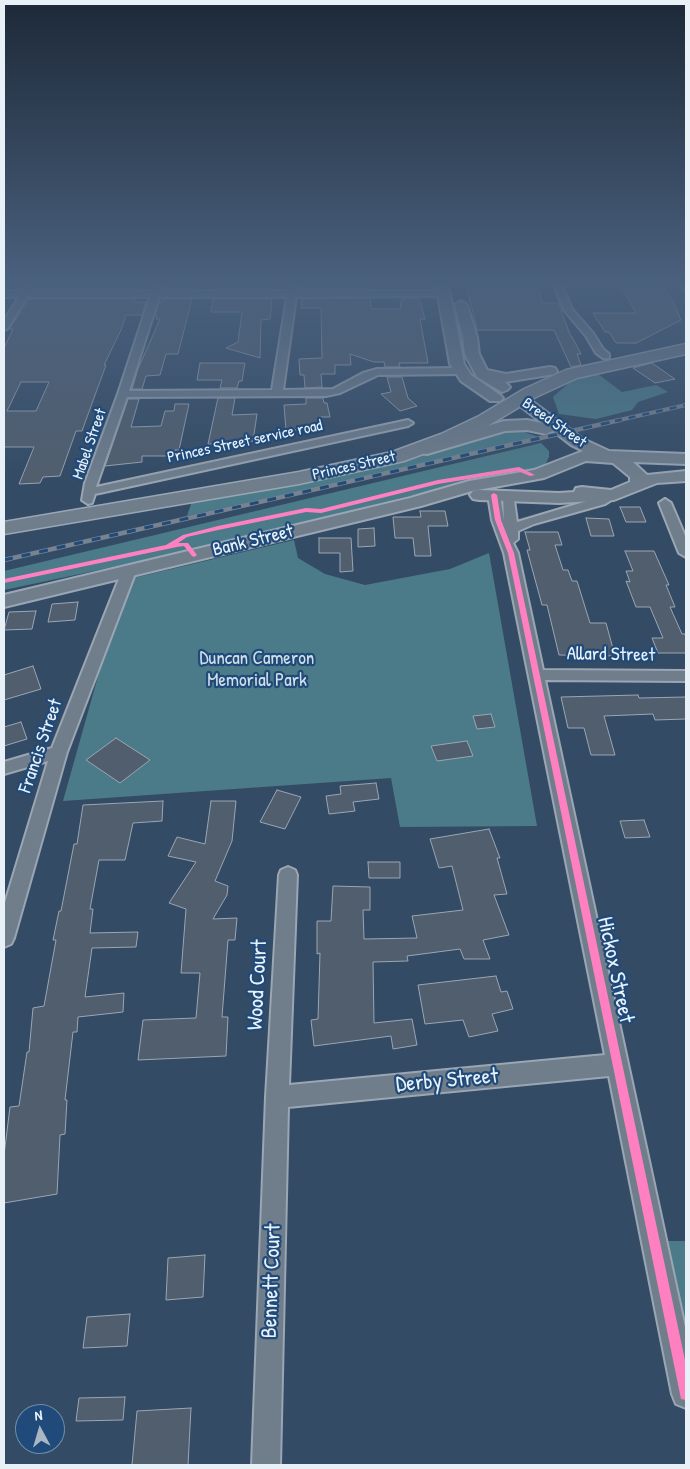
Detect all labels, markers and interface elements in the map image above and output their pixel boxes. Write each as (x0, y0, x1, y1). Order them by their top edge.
street label: Breed Street (518, 394, 590, 452)
street label: Mabel Street (69, 406, 111, 482)
street label: Princes Street service road (166, 416, 324, 468)
street label: Princes Street (311, 447, 397, 485)
street label: Bank Street (210, 520, 296, 562)
street label: Allard Street (567, 643, 655, 667)
park label: Duncan Cameron Memorial Park (200, 648, 314, 692)
street label: Francis Street (14, 696, 68, 796)
street label: Hickox Street (591, 914, 639, 1026)
street label: Wood Court (242, 939, 274, 1031)
street label: Derby Street (395, 1063, 499, 1099)
street label: Bennett Court (257, 1223, 287, 1339)
north arrow (15, 1404, 65, 1454)
text: N (34, 1405, 43, 1424)

